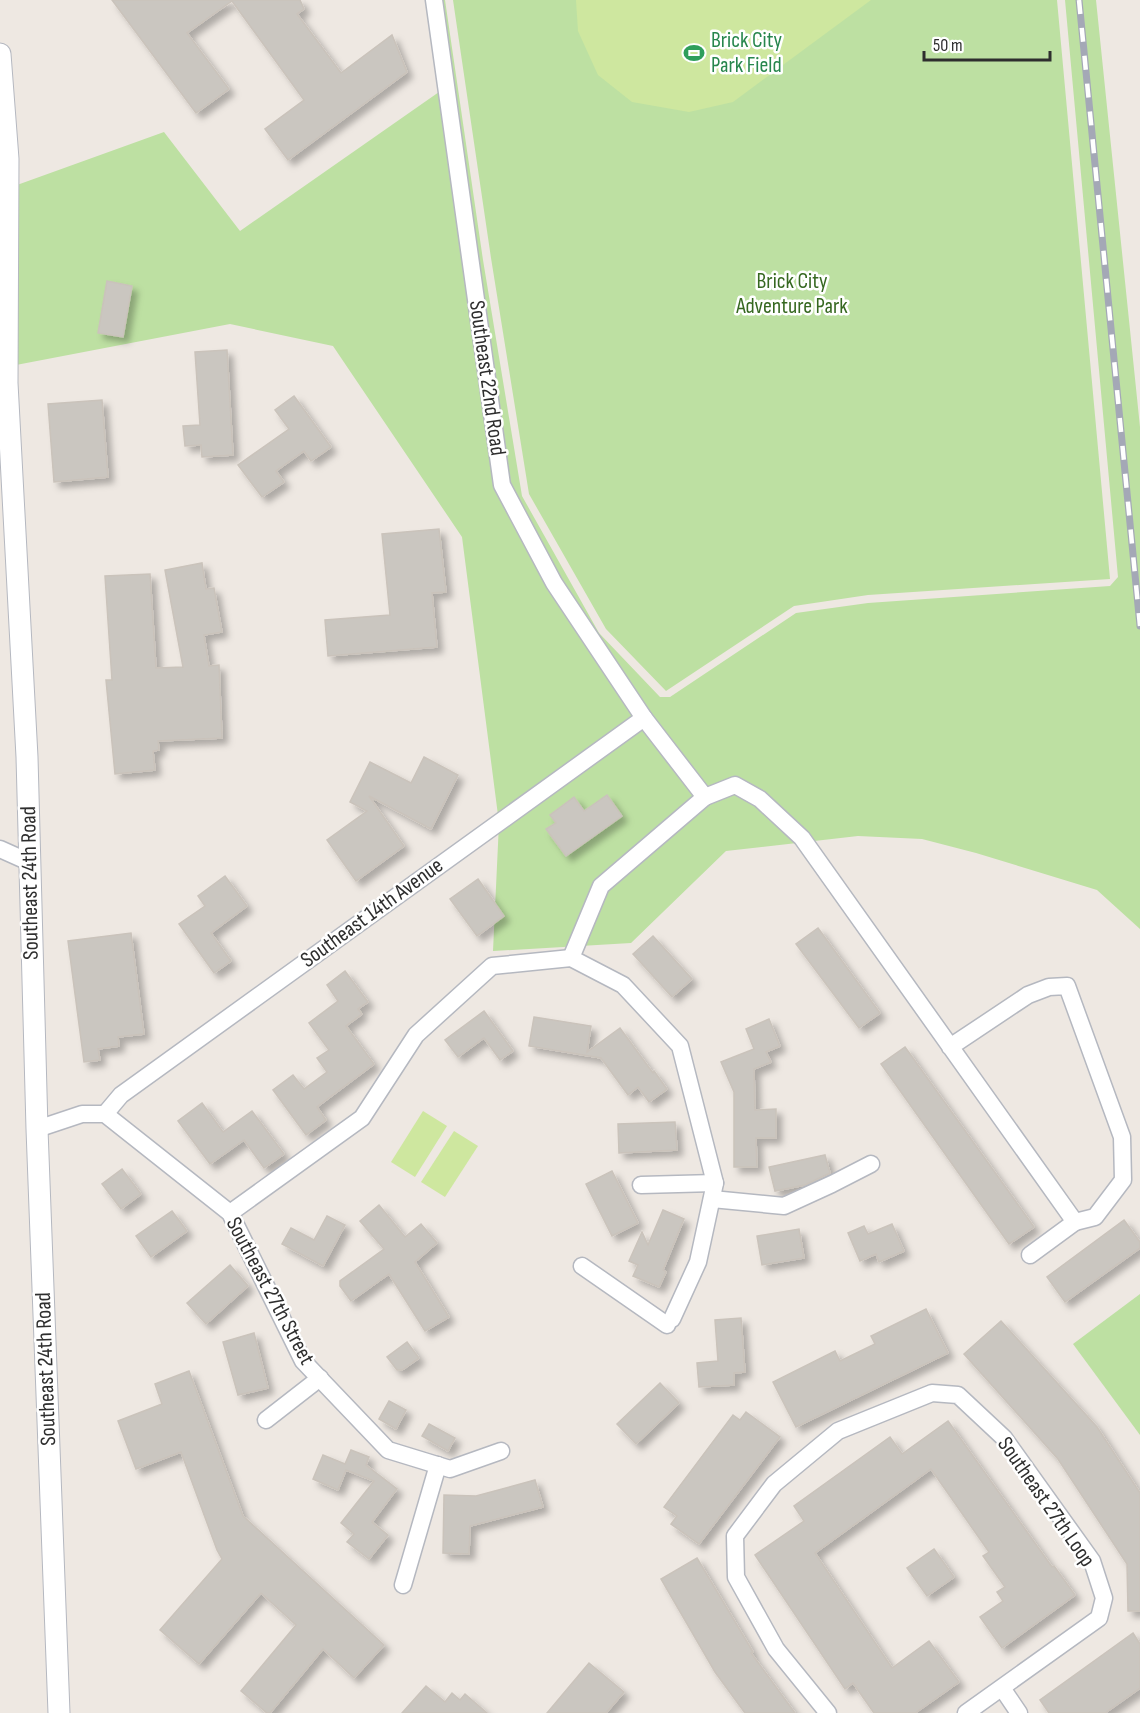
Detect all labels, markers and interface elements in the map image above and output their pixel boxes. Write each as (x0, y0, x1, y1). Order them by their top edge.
scale bar (924, 24, 1050, 62)
place label: Brick City Park Field (711, 27, 782, 79)
text: 50 m (933, 35, 963, 56)
sports icon: Brick City Park Field (682, 41, 706, 65)
park label: Brick City Adventure Park (735, 268, 848, 320)
street label: Southeast 22nd Road (463, 299, 511, 457)
street label: Southeast 24th Road (15, 806, 45, 960)
street label: Southeast 14th Avenue (295, 852, 449, 974)
street label: Southeast 27th Street (220, 1213, 320, 1370)
street label: Southeast 24th Road (30, 1292, 62, 1446)
street label: Southeast 27th Loop (991, 1432, 1101, 1572)

